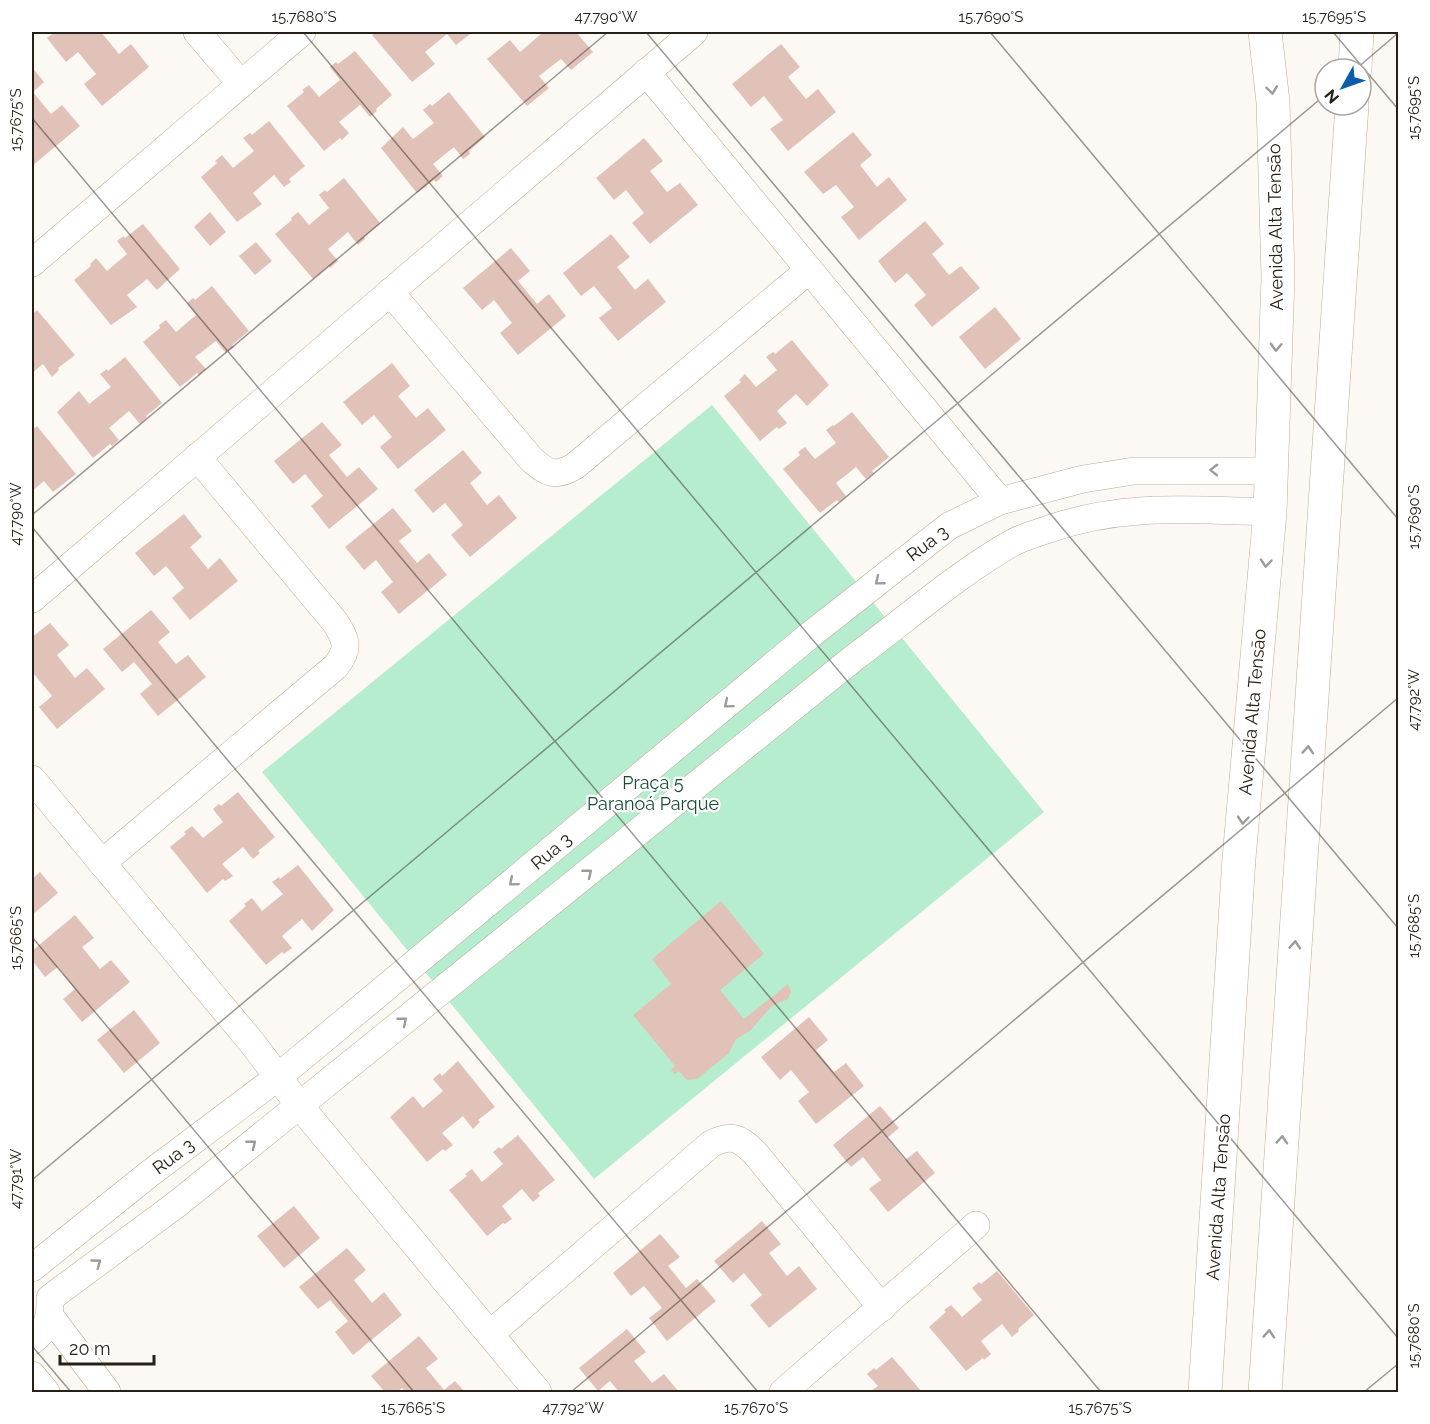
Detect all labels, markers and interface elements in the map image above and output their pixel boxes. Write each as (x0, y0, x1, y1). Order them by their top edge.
text: 15.7680°S (272, 8, 337, 26)
text: 47.790°W (575, 8, 638, 26)
text: 15.7690°S (959, 8, 1023, 26)
text: 15.7695°S (1302, 8, 1366, 26)
north arrow (1313, 57, 1373, 117)
text: 15.7695°S (1405, 76, 1423, 140)
one-way arrow (1265, 85, 1277, 94)
text: N (1321, 86, 1343, 107)
text: 15.7675°S (7, 88, 25, 152)
street label: Avenida Alta Tensāo (1263, 143, 1287, 311)
one-way arrow (1270, 343, 1282, 352)
one-way arrow (1209, 463, 1218, 476)
text: 47.790°W (7, 482, 25, 545)
text: 15.7690°S (1405, 485, 1423, 549)
street label: Rua 3 (902, 521, 952, 565)
one-way arrow (1260, 559, 1273, 568)
one-way arrow (874, 573, 885, 584)
street label: Avenida Alta Tensāo (1234, 628, 1270, 796)
text: 47.792°W (1405, 669, 1423, 731)
one-way arrow (723, 697, 734, 708)
one-way arrow (1301, 746, 1314, 755)
park label: Praça 5 Paranoá Parque (587, 772, 719, 814)
one-way arrow (1237, 816, 1250, 825)
street label: Rua 3 (527, 828, 575, 874)
one-way arrow (581, 869, 592, 880)
one-way arrow (509, 875, 520, 886)
text: 15.7685°S (1405, 894, 1423, 958)
text: 15.7665°S (7, 906, 25, 970)
one-way arrow (1288, 940, 1301, 949)
one-way arrow (396, 1018, 407, 1029)
street label: Avenida Alta Tensāo (1202, 1113, 1234, 1281)
street label: Rua 3 (148, 1134, 198, 1178)
one-way arrow (1275, 1135, 1288, 1144)
one-way arrow (245, 1140, 256, 1151)
text: 47.791°W (7, 1149, 25, 1209)
one-way arrow (91, 1260, 102, 1271)
text: 15.7680°S (1405, 1304, 1423, 1369)
scale bar (60, 1328, 154, 1366)
one-way arrow (1263, 1330, 1276, 1339)
text: 20 m (69, 1338, 111, 1359)
text: 15.7665°S (381, 1399, 445, 1417)
text: 47.792°W (542, 1399, 604, 1417)
text: 15.7670°S (724, 1399, 788, 1417)
text: 15.7675°S (1068, 1399, 1132, 1417)

